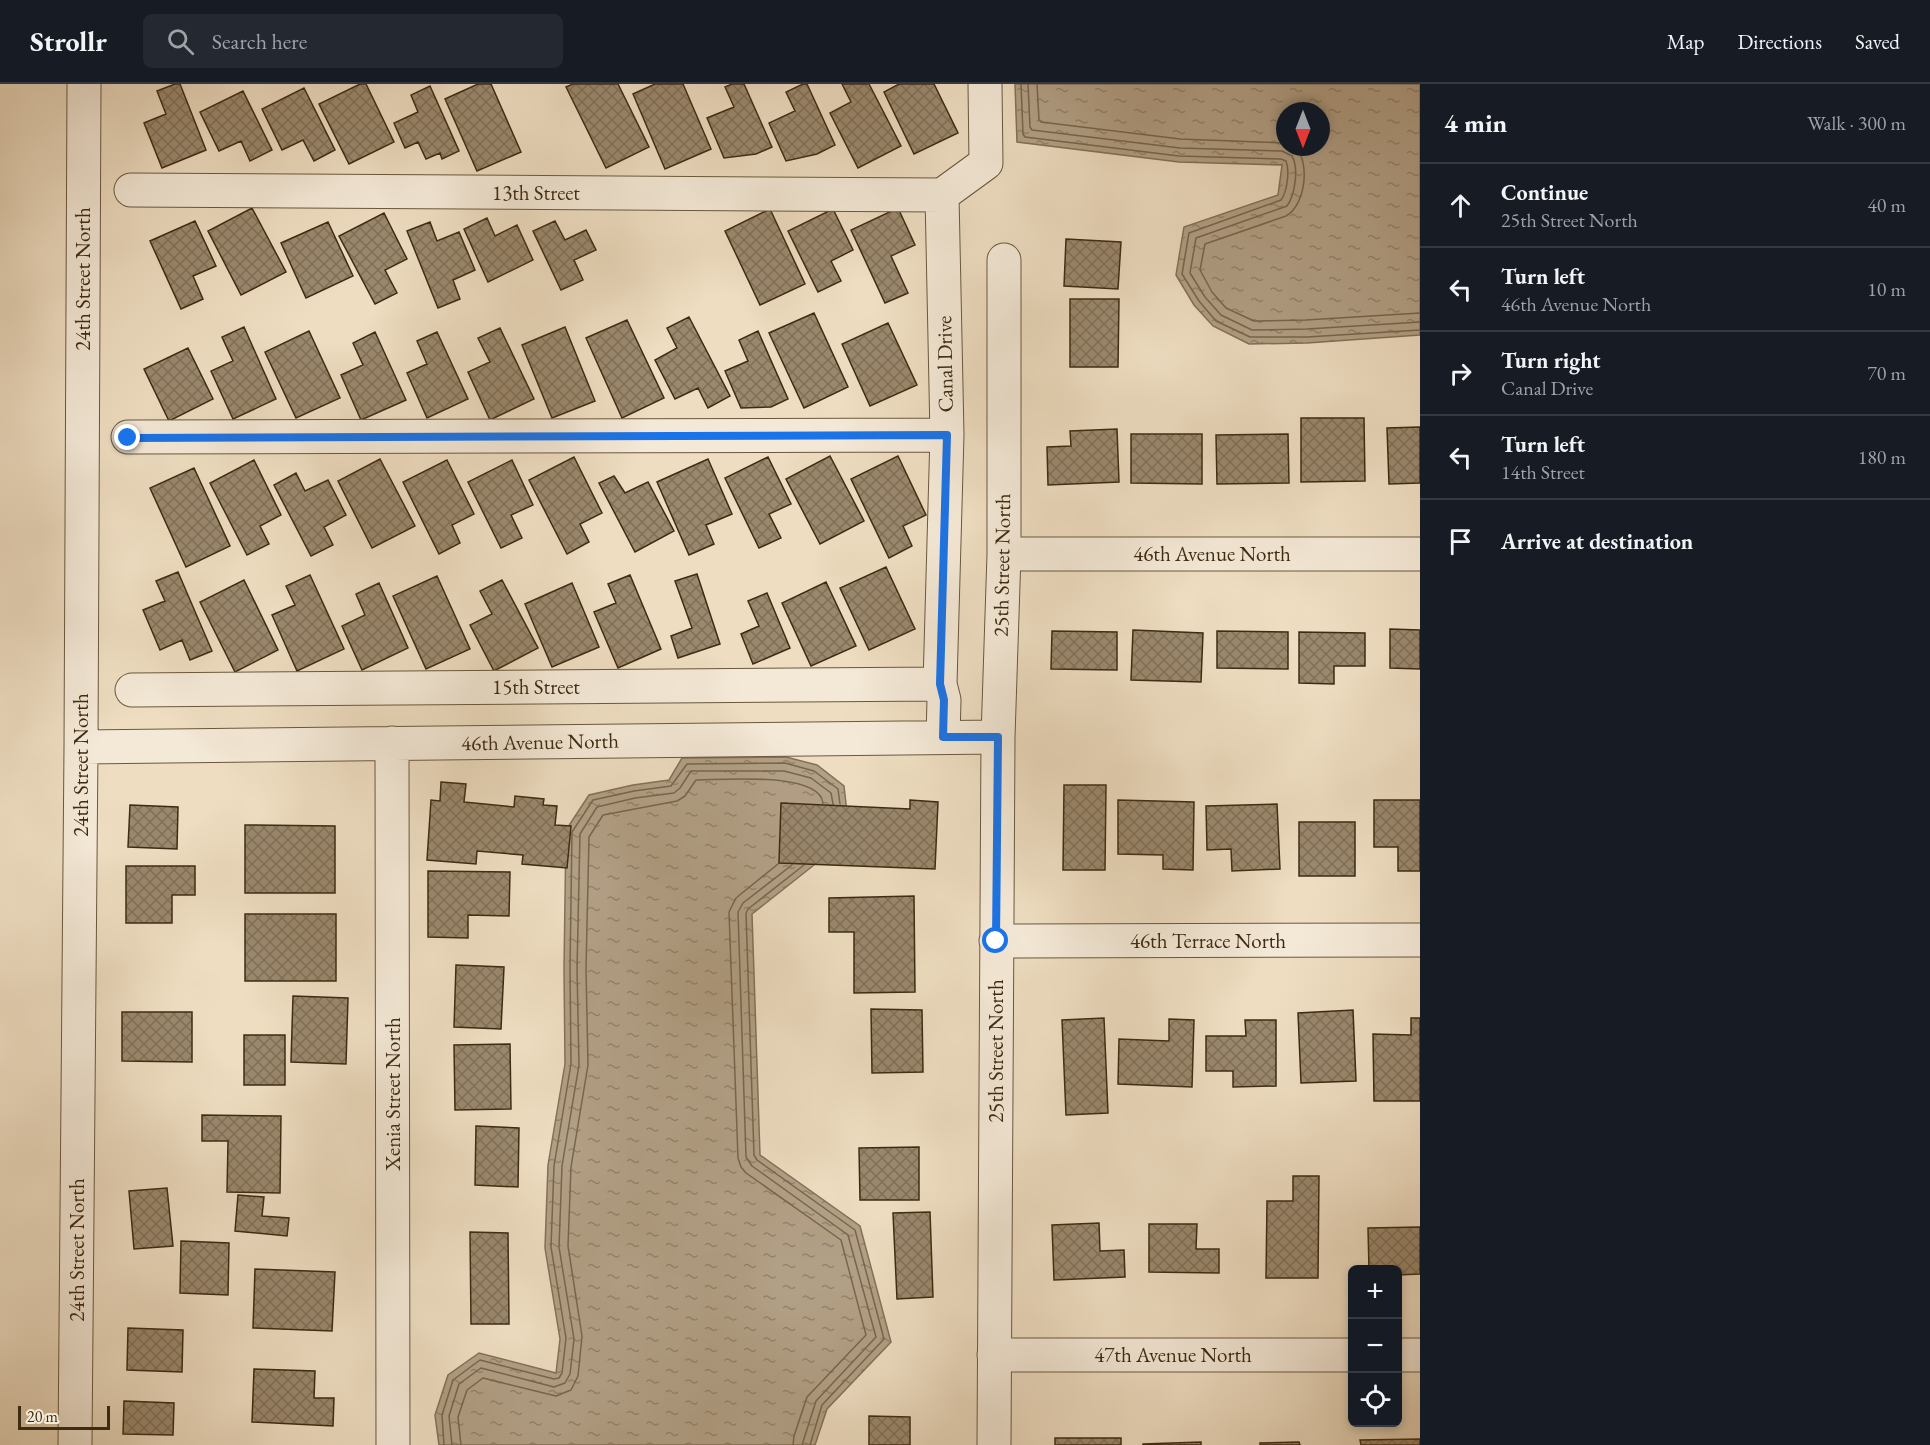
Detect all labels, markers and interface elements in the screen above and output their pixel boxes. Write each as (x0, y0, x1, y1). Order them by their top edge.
search box (143, 14, 563, 68)
text: Strollr (30, 23, 107, 59)
icon: search (164, 25, 197, 58)
text: Search here (212, 27, 307, 56)
text: Map (1667, 28, 1704, 55)
text: Directions (1737, 28, 1822, 55)
text: Saved (1855, 28, 1900, 55)
north arrow (1276, 102, 1330, 156)
text: 4 min (1444, 106, 1507, 140)
text: Walk · 300 m (1807, 110, 1906, 136)
text: Continue (1501, 178, 1588, 207)
street label: 13th Street (492, 179, 580, 206)
icon: ahead (1444, 189, 1477, 222)
text: 40 m (1867, 192, 1906, 218)
street label: 24th Street North (69, 207, 96, 351)
text: 25th Street North (1501, 207, 1638, 233)
text: Turn left (1501, 262, 1585, 291)
icon: left (1444, 273, 1477, 306)
text: 10 m (1867, 276, 1906, 302)
text: 46th Avenue North (1501, 291, 1651, 317)
street label: Canal Drive (930, 315, 959, 413)
text: Turn right (1501, 346, 1600, 375)
icon: right (1444, 357, 1477, 390)
text: 70 m (1867, 360, 1906, 386)
text: Canal Drive (1501, 375, 1593, 401)
route end (114, 424, 140, 450)
text: Turn left (1501, 430, 1585, 459)
icon: left (1444, 441, 1477, 474)
text: 180 m (1858, 444, 1906, 470)
text: 14th Street (1501, 459, 1585, 485)
street label: 25th Street North (987, 493, 1016, 637)
icon: arrive (1444, 525, 1477, 558)
text: Arrive at destination (1501, 527, 1693, 556)
street label: 46th Avenue North (1133, 540, 1291, 567)
street label: 15th Street (492, 673, 580, 700)
street label: 24th Street North (67, 693, 94, 837)
street label: 46th Avenue North (461, 727, 619, 756)
route start (982, 927, 1008, 953)
street label: 46th Terrace North (1130, 927, 1286, 954)
street label: 25th Street North (982, 979, 1009, 1123)
street label: Xenia Street North (379, 1017, 406, 1172)
street label: 24th Street North (63, 1178, 90, 1322)
map controls (1348, 1265, 1402, 1427)
button: + (1348, 1265, 1402, 1319)
button: − (1348, 1319, 1402, 1373)
street label: 47th Avenue North (1094, 1341, 1252, 1368)
button: locate (1348, 1373, 1402, 1427)
scale bar (18, 1403, 110, 1430)
text: 20 m (27, 1406, 58, 1427)

